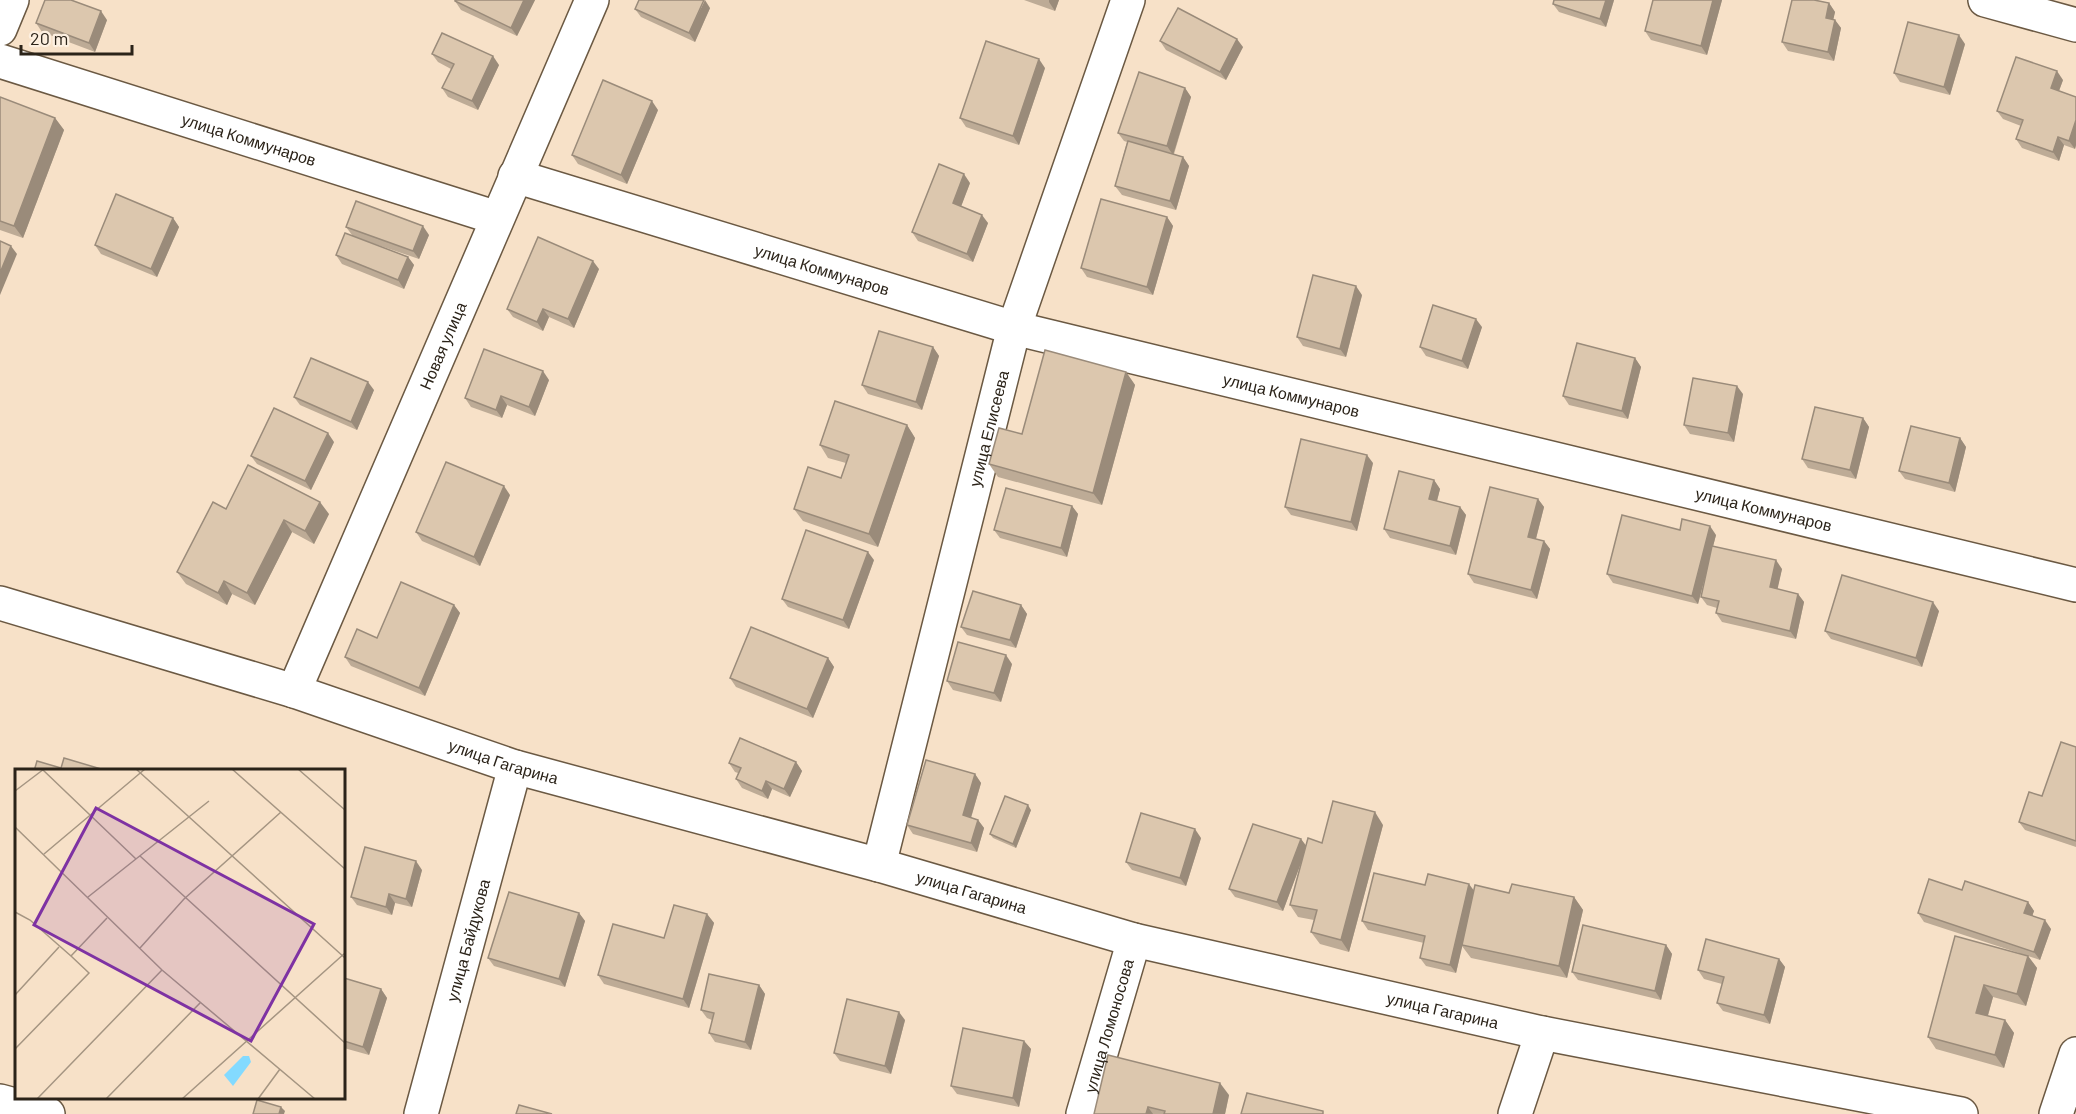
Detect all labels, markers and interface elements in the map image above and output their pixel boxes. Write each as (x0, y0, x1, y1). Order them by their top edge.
scale bar (21, 18, 132, 56)
text: 20 m (30, 27, 68, 49)
street label: улица Коммунаров (180, 109, 318, 169)
street label: улица Коммунаров (753, 240, 892, 298)
street label: Новая улица (415, 299, 470, 392)
street label: улица Елисеева (964, 368, 1012, 489)
street label: улица Коммунаров (1221, 369, 1362, 420)
street label: улица Коммунаров (1694, 483, 1834, 535)
street label: улица Гагарина (446, 735, 561, 787)
inset map (15, 769, 345, 1099)
street label: улица Гагарина (914, 867, 1029, 917)
street label: улица Байдукова (442, 877, 493, 1004)
street label: улица Ломоносова (1080, 956, 1137, 1095)
street label: улица Гагарина (1385, 988, 1501, 1032)

